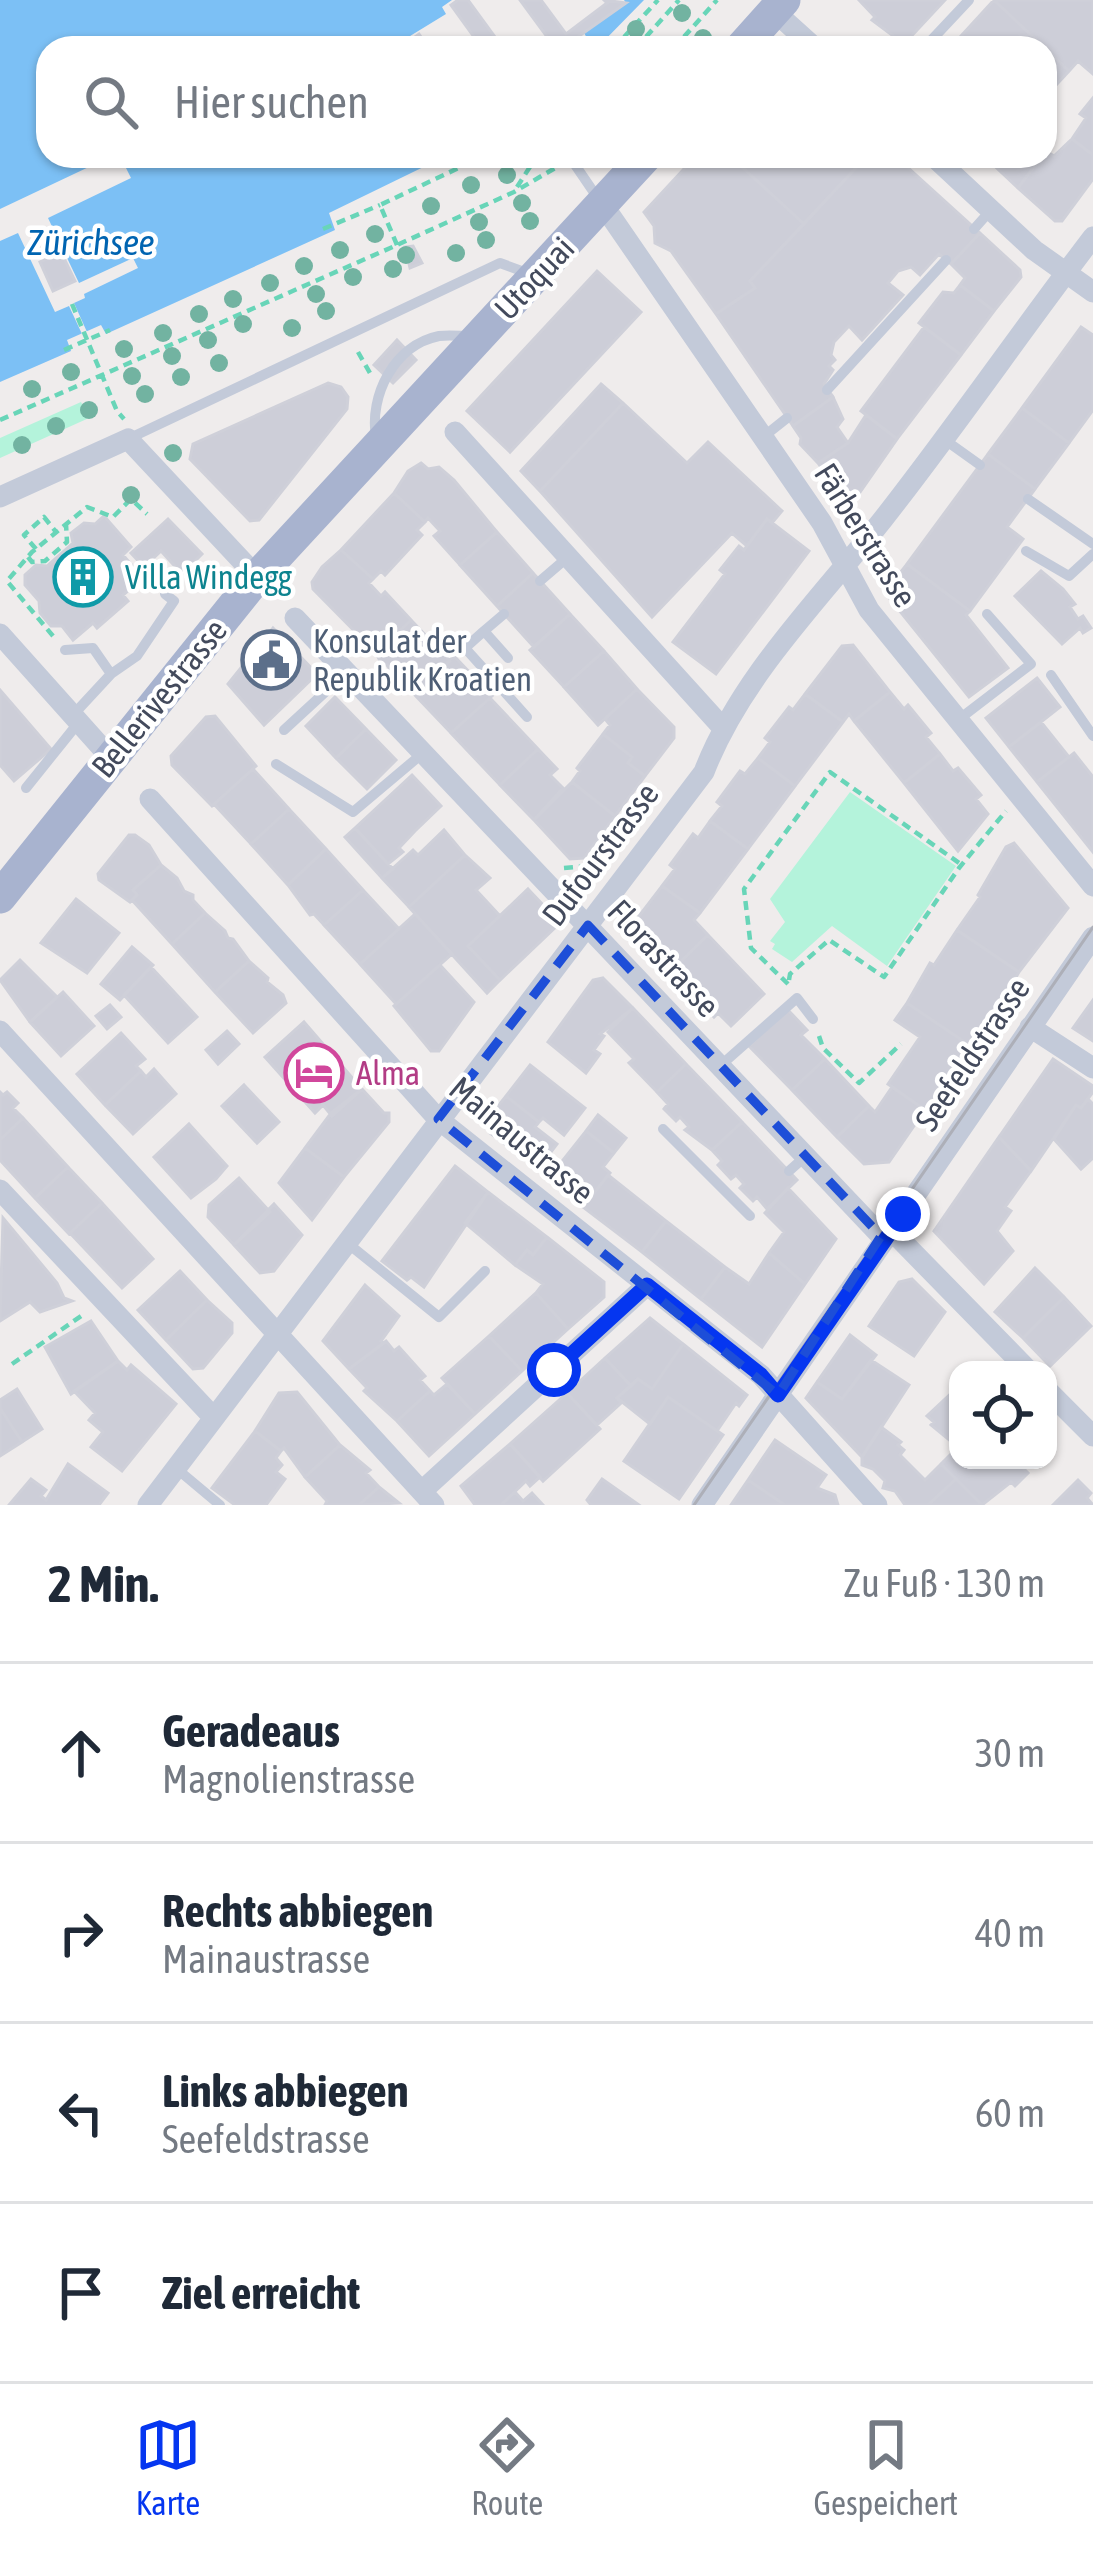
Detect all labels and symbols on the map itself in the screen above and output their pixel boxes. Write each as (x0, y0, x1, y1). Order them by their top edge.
water label: Zürichsee (27, 221, 155, 263)
street label: Utoquai (486, 229, 582, 327)
street label: Färberstrasse (807, 456, 925, 614)
building icon: Villa Windegg (52, 546, 114, 608)
place label: Villa Windegg (125, 558, 293, 596)
street label: Bellerivestrasse (84, 611, 234, 785)
place label: Konsulat der Republik Kroatien (313, 622, 532, 698)
public building icon: Konsulat der Republik Kroatien (240, 629, 302, 691)
street label: Dufourstrasse (534, 775, 666, 933)
street label: Florastrasse (600, 892, 728, 1024)
street label: Seefeldstrasse (907, 971, 1037, 1137)
hotel icon: Alma (283, 1042, 345, 1104)
place label: Alma (356, 1054, 420, 1092)
street label: Mainaustrasse (442, 1069, 602, 1211)
route end (876, 1187, 930, 1241)
route start (527, 1343, 581, 1397)

